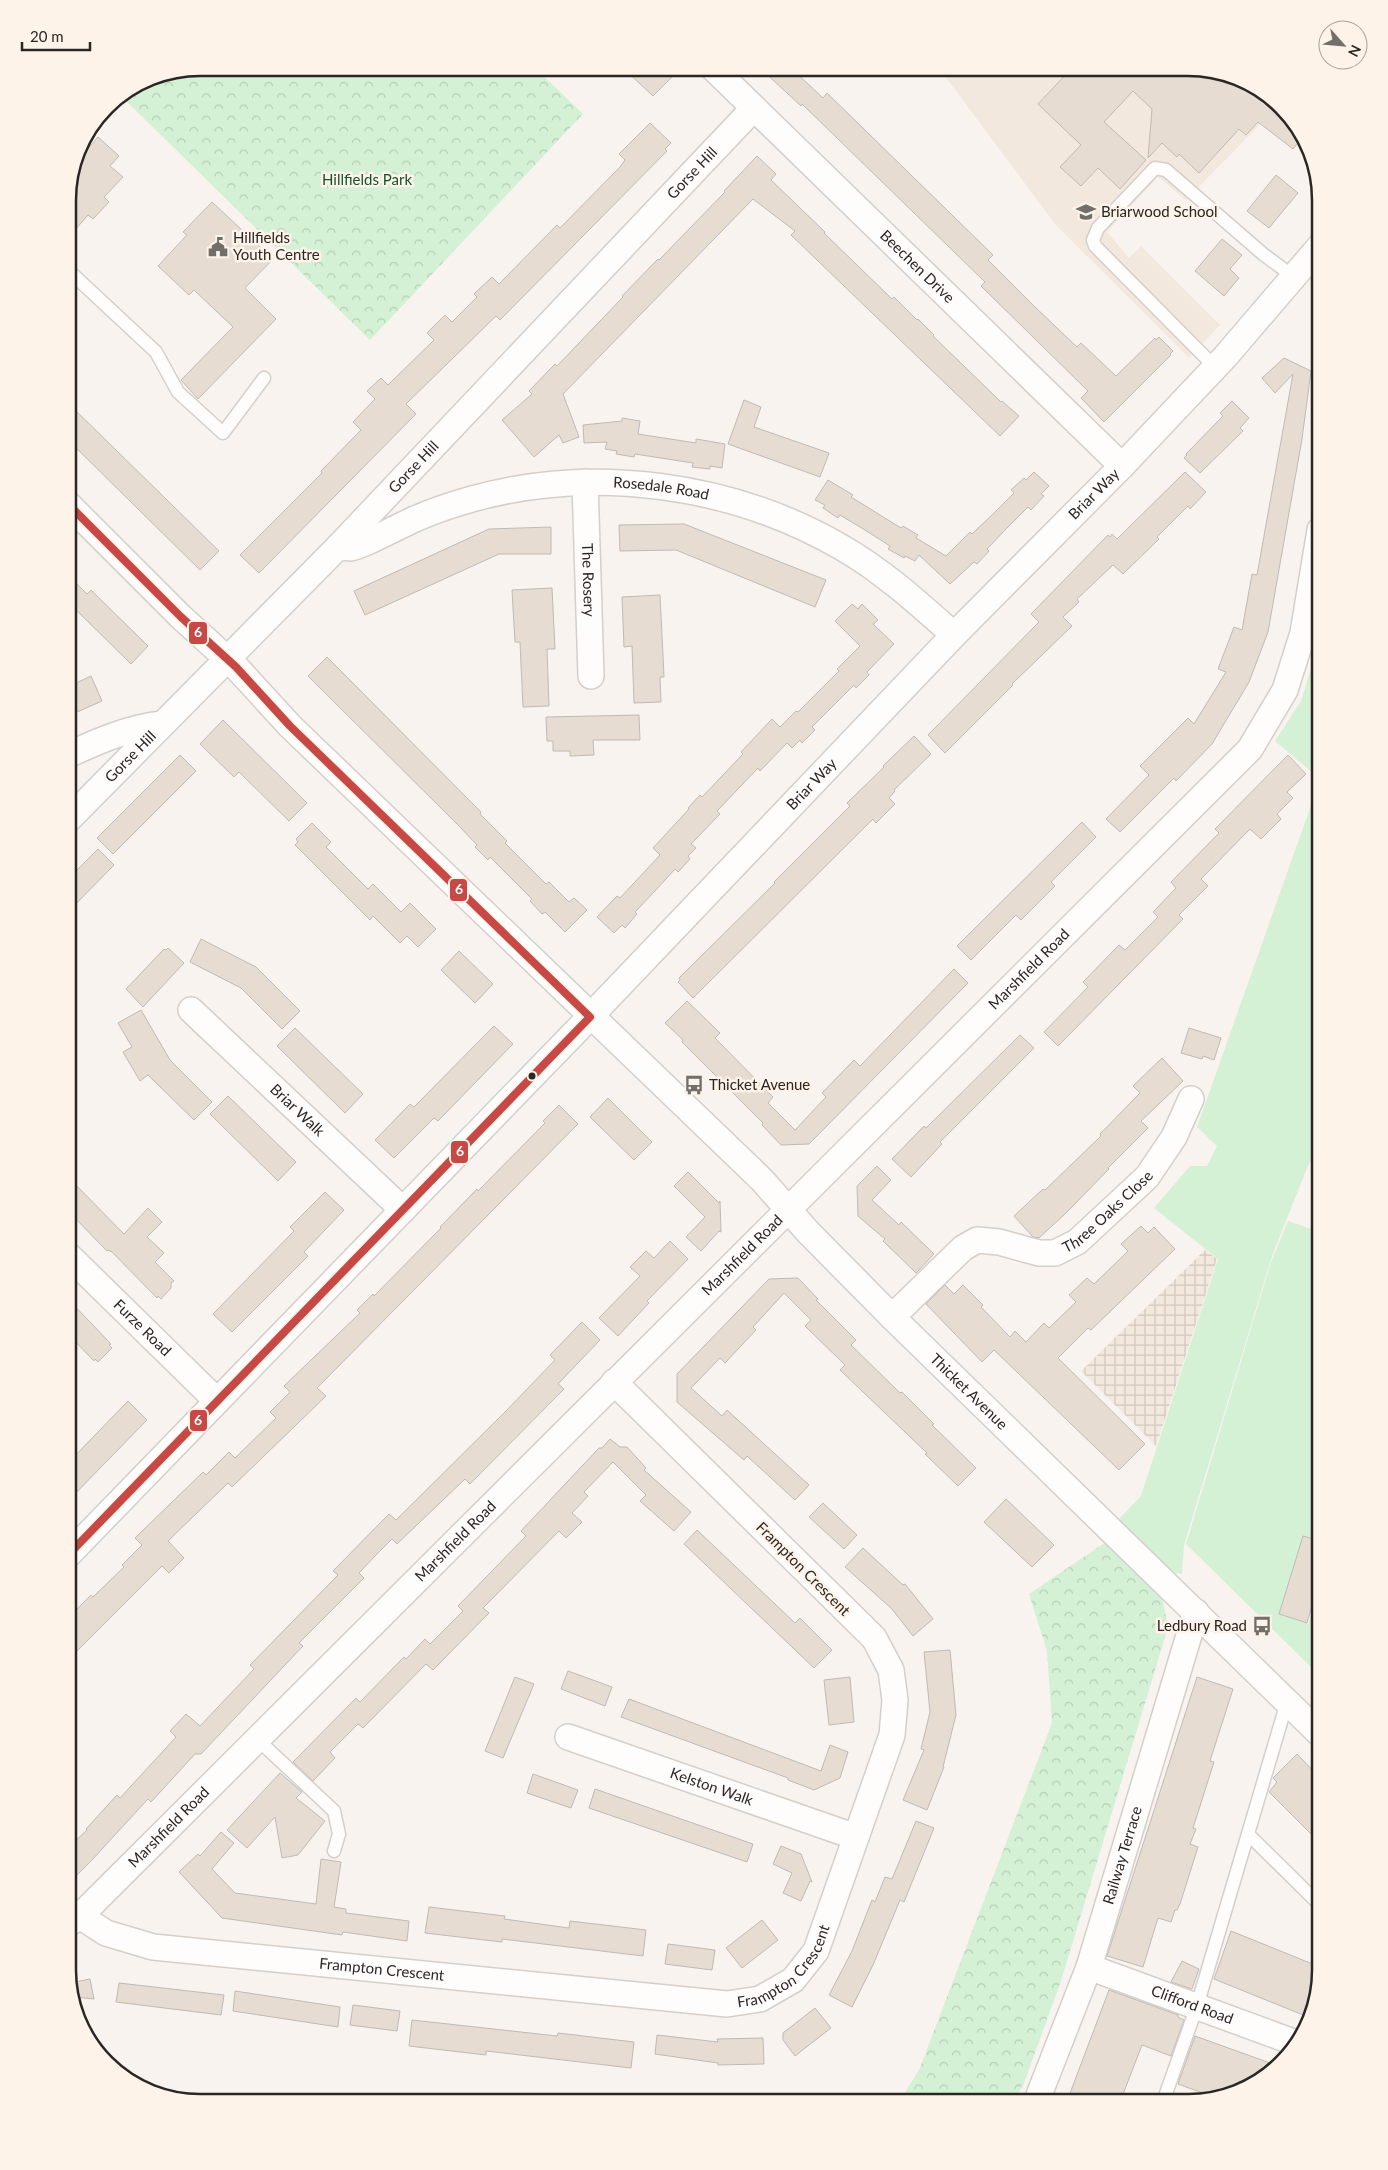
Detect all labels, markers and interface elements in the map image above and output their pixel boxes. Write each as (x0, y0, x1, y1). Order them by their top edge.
scale bar (22, 20, 90, 52)
north arrow (1318, 20, 1368, 70)
text: 20 m (30, 27, 64, 45)
text: N (1345, 42, 1365, 60)
street label: Gorse Hill (663, 143, 720, 202)
park label: Hillfields Park (322, 170, 412, 188)
school or university icon: Briarwood School (1075, 201, 1097, 223)
place label: Briarwood School (1101, 202, 1218, 220)
street label: Beechen Drive (877, 226, 959, 306)
place label: Hillfields Youth Centre (233, 228, 320, 263)
public building icon: Hillfields Youth Centre (207, 236, 229, 258)
street label: Gorse Hill (384, 437, 442, 496)
street label: Briar Way (1064, 464, 1123, 523)
street label: Rosedale Road (613, 473, 711, 503)
street label: The Rosery (579, 543, 599, 617)
line badge: 6 (188, 621, 208, 645)
text: 6 (194, 623, 202, 640)
street label: Gorse Hill (101, 727, 159, 785)
street label: Briar Way (782, 754, 840, 813)
line badge: 6 (449, 878, 468, 902)
text: 6 (455, 880, 463, 897)
street label: Marshfield Road (984, 924, 1073, 1013)
unlabelled marker (527, 1071, 537, 1081)
bus stop icon: Thicket Avenue (683, 1074, 705, 1096)
place label: Thicket Avenue (709, 1075, 810, 1093)
street label: Briar Walk (267, 1080, 329, 1140)
line badge: 6 (450, 1140, 469, 1164)
text: 6 (456, 1142, 464, 1159)
street label: Three Oaks Close (1059, 1167, 1156, 1256)
street label: Marshfield Road (697, 1210, 786, 1299)
street label: Furze Road (110, 1295, 176, 1359)
street label: Thicket Avenue (927, 1349, 1012, 1433)
line badge: 6 (189, 1409, 208, 1432)
text: 6 (194, 1411, 202, 1428)
street label: Marshfield Road (411, 1496, 499, 1585)
street label: Frampton Crescent (753, 1518, 855, 1619)
bus stop icon: Ledbury Road (1251, 1615, 1273, 1637)
place label: Ledbury Road (1157, 1616, 1247, 1634)
street label: Kelston Walk (668, 1763, 756, 1809)
street label: Marshfield Road (124, 1782, 212, 1871)
street label: Railway Terrace (1098, 1804, 1145, 1906)
street label: Frampton Crescent (736, 1921, 833, 2010)
street label: Frampton Crescent (319, 1954, 446, 1984)
street label: Clifford Road (1149, 1981, 1236, 2027)

